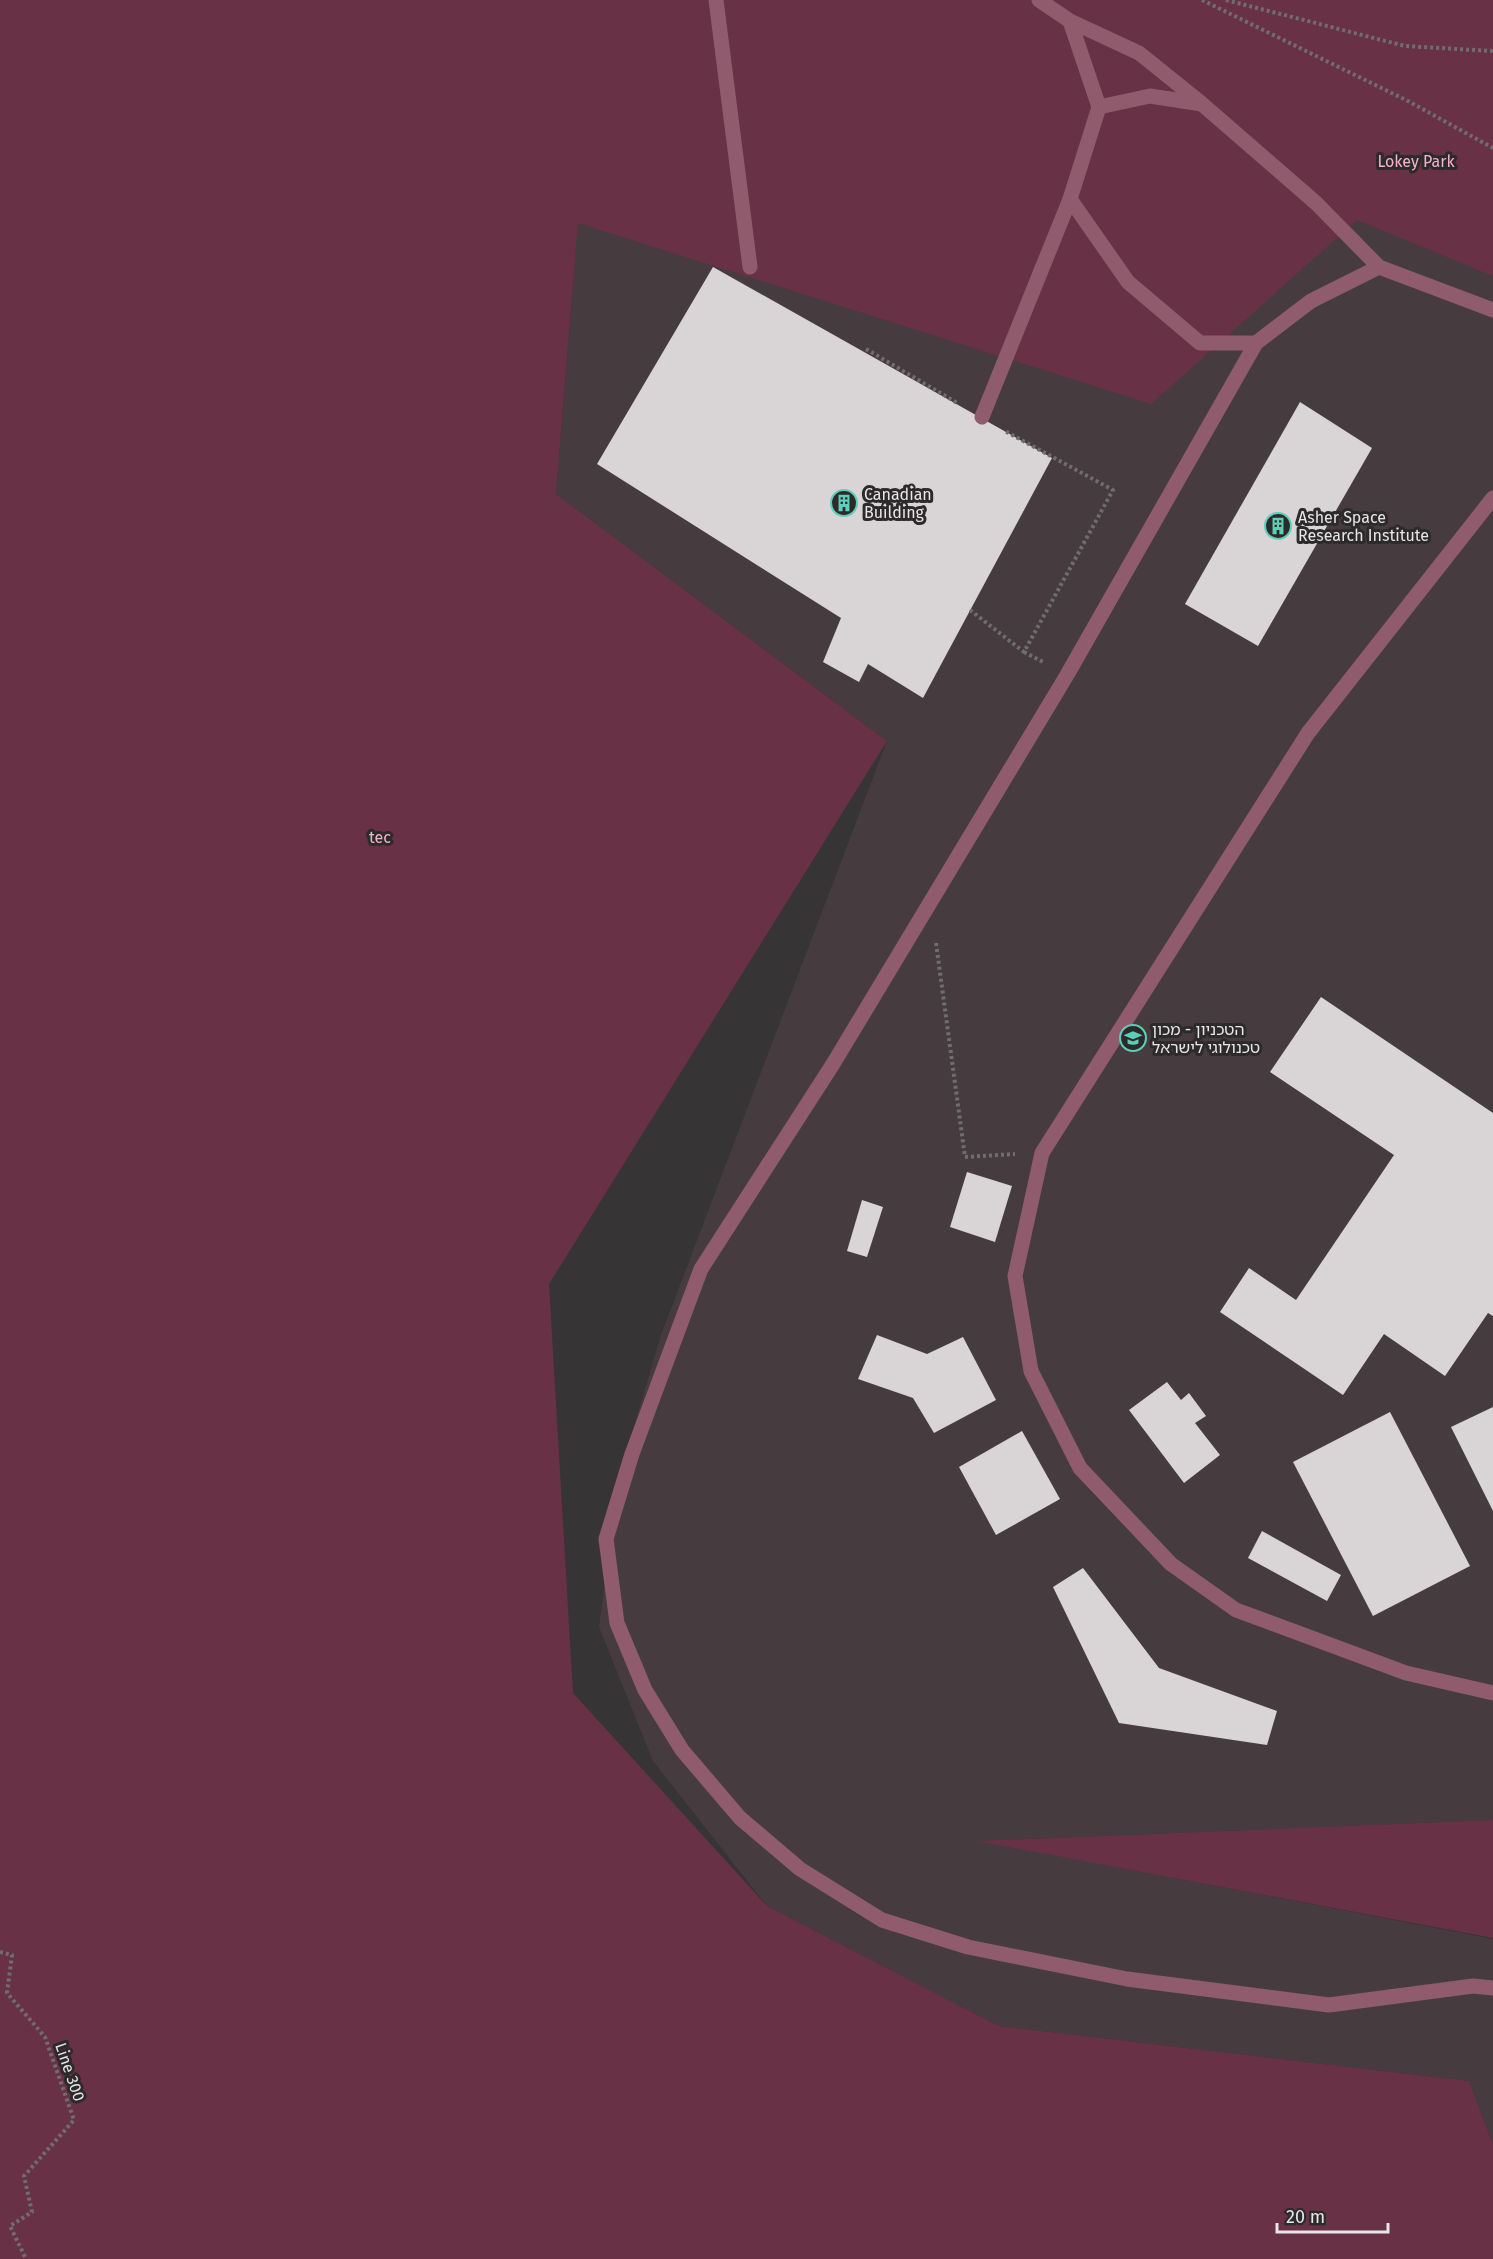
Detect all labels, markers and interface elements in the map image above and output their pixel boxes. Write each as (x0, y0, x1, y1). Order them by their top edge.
park label: Lokey Park (1377, 152, 1455, 171)
place label: Canadian Building (864, 485, 932, 522)
building icon: Canadian Building (829, 488, 859, 518)
place label: Asher Space Research Institute (1298, 508, 1429, 545)
building icon: Asher Space Research Institute (1263, 511, 1293, 541)
park label: tec (369, 828, 391, 847)
place label: הטכניון - מכון טכנולוגי לישראל (1152, 1020, 1260, 1057)
school or university icon: הטכניון - מכון טכנולוגי לישראל (1118, 1023, 1148, 1053)
street label: Line 300 (51, 2040, 89, 2104)
scale bar (1277, 2196, 1388, 2234)
text: 20 m (1286, 2206, 1325, 2228)

